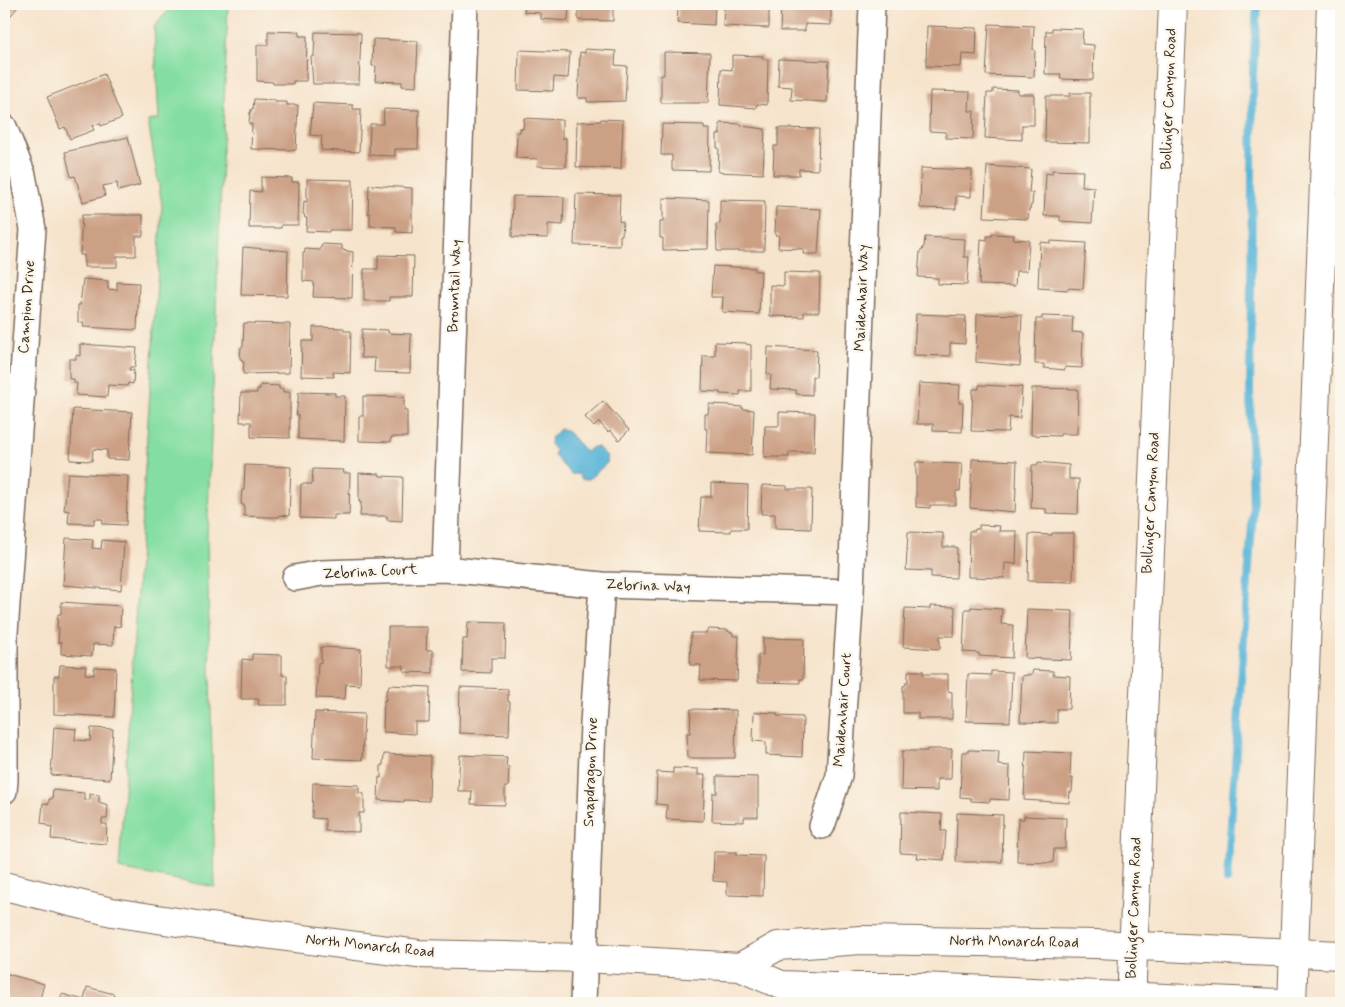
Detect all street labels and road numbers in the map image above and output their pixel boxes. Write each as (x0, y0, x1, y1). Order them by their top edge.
street label: Bollinger Canyon Road (1157, 28, 1182, 170)
street label: Browntail Way (443, 239, 467, 333)
street label: Maidenhair Way (850, 244, 874, 352)
street label: Campion Drive (14, 259, 40, 354)
street label: Bollinger Canyon Road (1137, 432, 1166, 574)
street label: Zebrina Court (322, 560, 418, 584)
street label: Zebrina Way (605, 575, 691, 597)
street label: Maidenhair Court (829, 652, 857, 768)
street label: Snapdragon Drive (579, 717, 604, 827)
street label: Bollinger Canyon Road (1122, 837, 1147, 979)
street label: North Monarch Road (305, 929, 435, 963)
street label: North Monarch Road (949, 931, 1079, 953)

